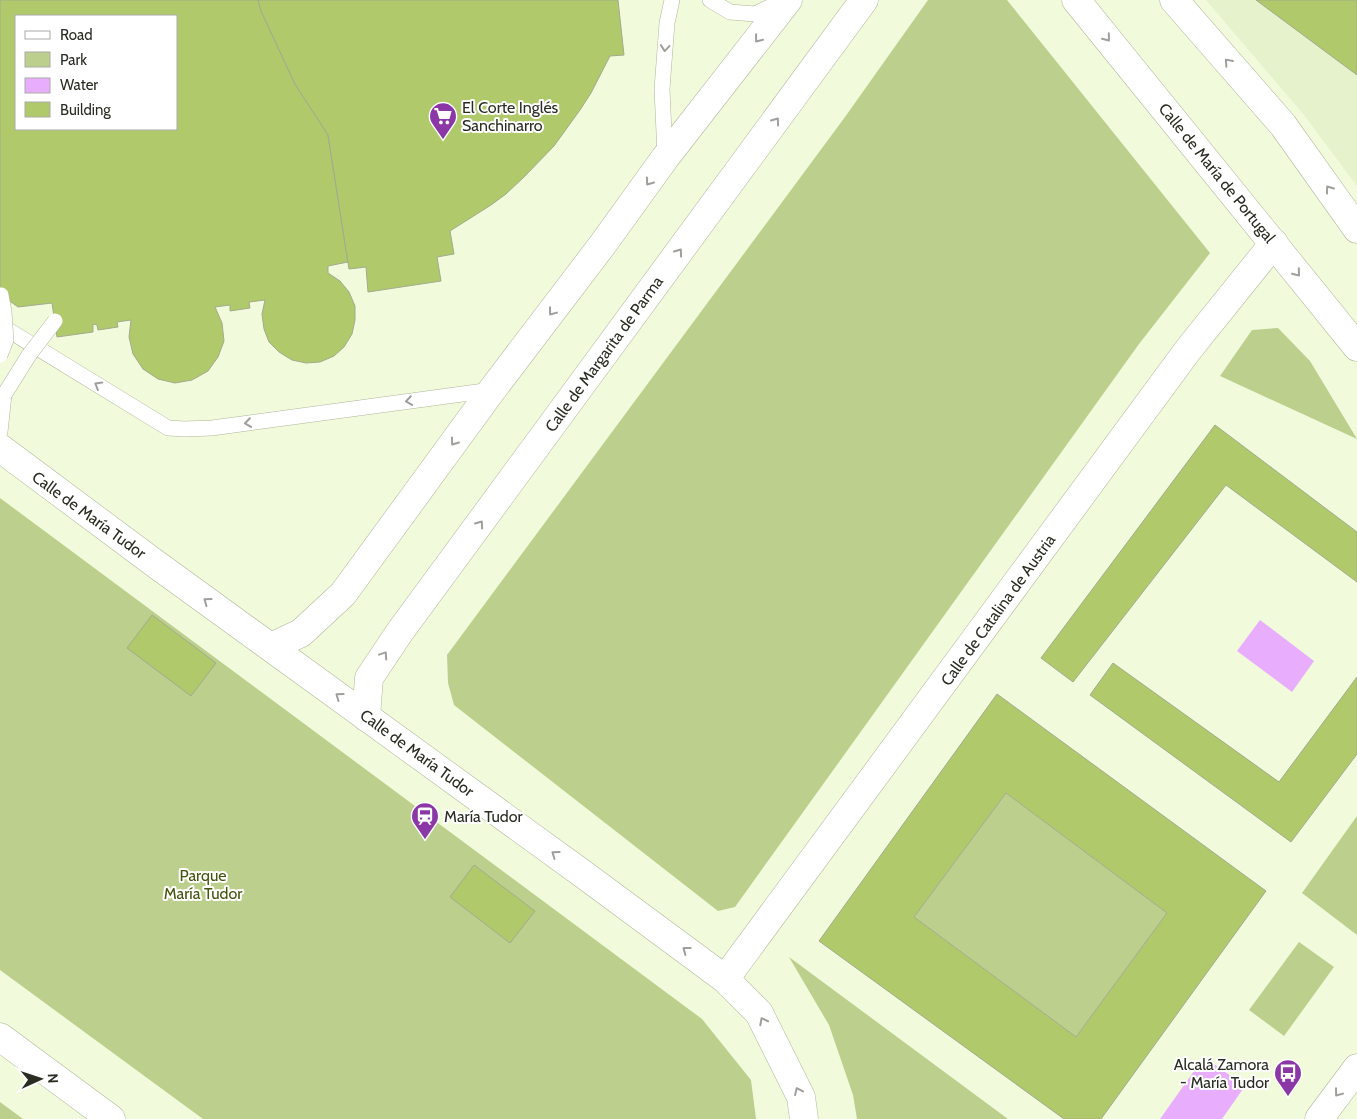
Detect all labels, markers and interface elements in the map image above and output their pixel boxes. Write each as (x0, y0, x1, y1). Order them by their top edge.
legend (15, 15, 178, 130)
text: Road (60, 26, 93, 44)
one-way arrow (1101, 32, 1109, 41)
one-way arrow (755, 33, 764, 42)
one-way arrow (660, 44, 671, 52)
text: Park (60, 51, 87, 69)
one-way arrow (1225, 58, 1234, 67)
text: Water (60, 76, 98, 94)
place label: El Corte Inglés Sanchinarro (462, 98, 559, 135)
street label: Calle de María de Portugal (1155, 99, 1279, 247)
text: Building (60, 101, 111, 119)
supermarket icon: El Corte Inglés Sanchinarro (428, 101, 458, 140)
one-way arrow (770, 118, 778, 127)
one-way arrow (646, 176, 655, 185)
one-way arrow (1326, 186, 1334, 195)
one-way arrow (674, 249, 682, 258)
one-way arrow (1292, 267, 1301, 276)
street label: Calle de Margarita de Parma (541, 272, 667, 436)
one-way arrow (549, 306, 557, 315)
one-way arrow (94, 382, 103, 392)
one-way arrow (405, 395, 413, 406)
one-way arrow (244, 417, 252, 428)
one-way arrow (451, 436, 460, 446)
street label: Calle de María Tudor (28, 467, 150, 563)
one-way arrow (474, 520, 483, 530)
street label: Calle de Catalina de Austria (937, 530, 1059, 689)
one-way arrow (203, 598, 213, 607)
one-way arrow (378, 652, 388, 661)
one-way arrow (336, 694, 345, 702)
street label: Calle de María Tudor (356, 705, 478, 801)
station icon: María Tudor (410, 801, 440, 840)
place label: María Tudor (444, 807, 524, 826)
one-way arrow (552, 851, 561, 859)
park label: Parque María Tudor (164, 866, 243, 903)
one-way arrow (682, 947, 692, 956)
one-way arrow (759, 1017, 769, 1026)
north arrow (15, 1054, 65, 1104)
place label: Alcalá Zamora - María Tudor (1174, 1055, 1270, 1092)
bus stop icon: Alcalá Zamora - María Tudor (1273, 1058, 1303, 1097)
text: N (44, 1073, 62, 1084)
one-way arrow (793, 1087, 804, 1096)
one-way arrow (1335, 1087, 1344, 1097)

